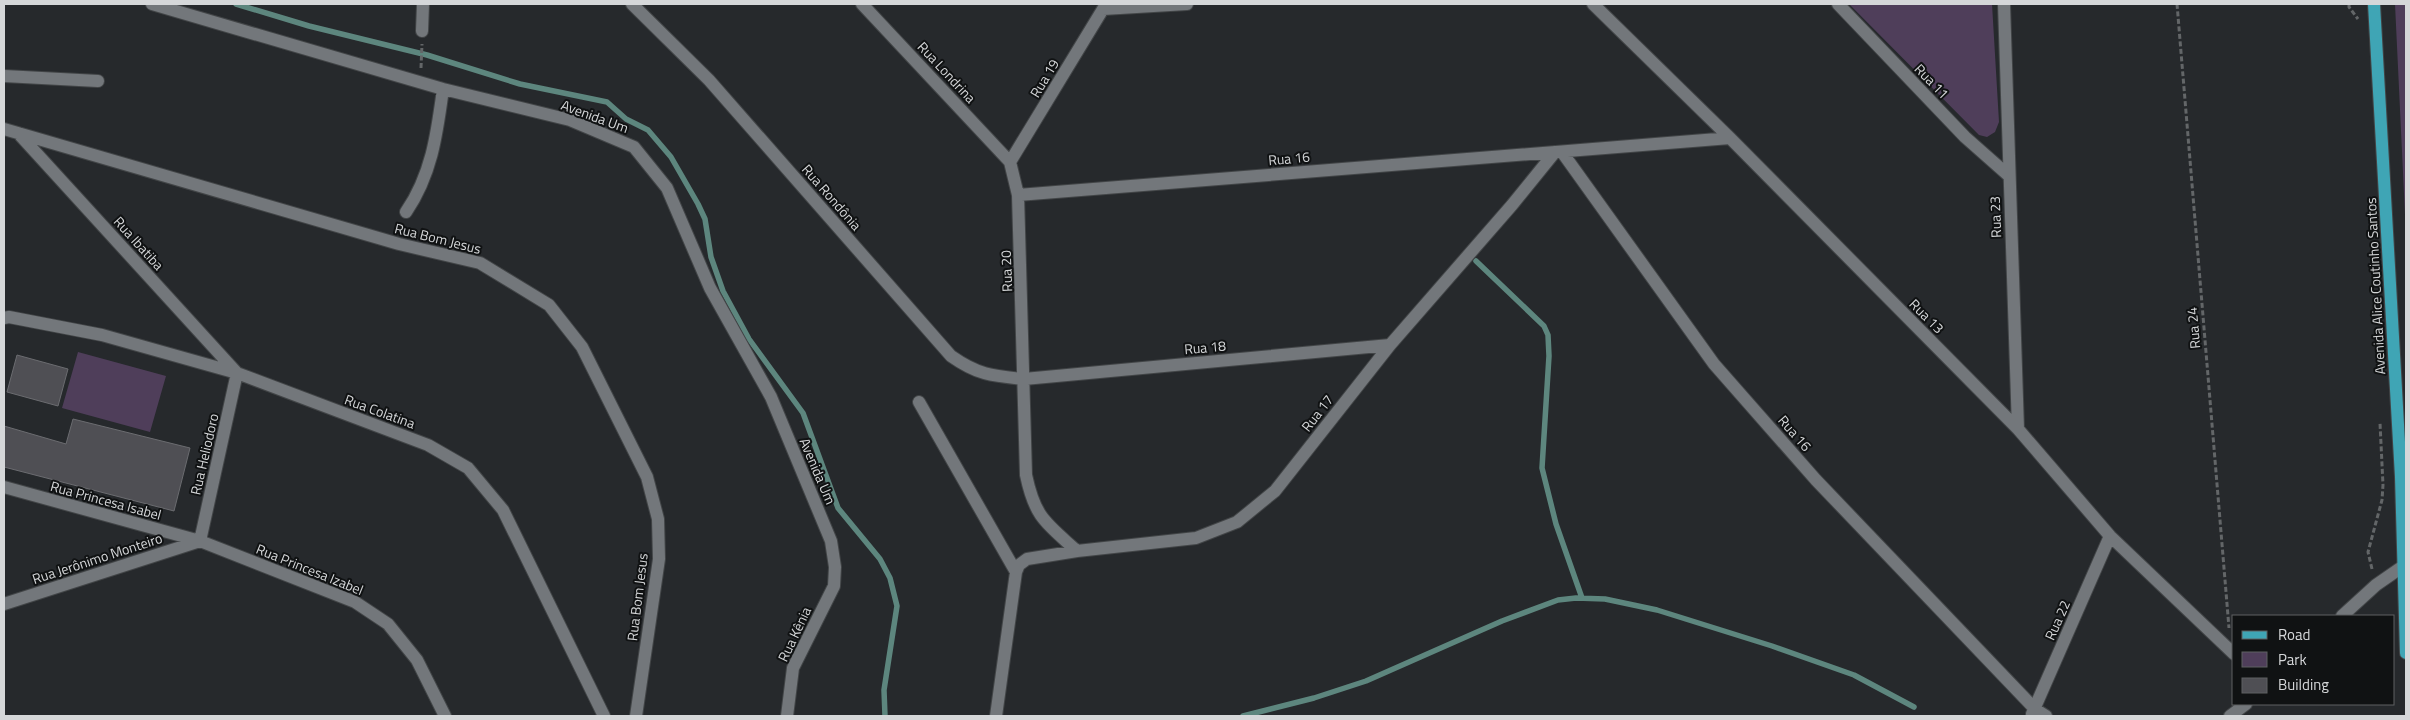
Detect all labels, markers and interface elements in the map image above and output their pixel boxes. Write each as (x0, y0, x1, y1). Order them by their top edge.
street label: Rua Londrina (913, 36, 981, 108)
street label: Rua 19 (1024, 55, 1064, 101)
street label: Rua 11 (1910, 59, 1954, 103)
street label: Avenida Um (558, 94, 632, 138)
street label: Rua 16 (1267, 146, 1311, 170)
street label: Rua Rondônia (797, 159, 867, 235)
street label: Rua 23 (1984, 196, 2006, 238)
street label: Avenida Alice Coutinho Santos (2360, 197, 2390, 375)
street label: Rua Ibatiba (109, 211, 169, 275)
street label: Rua Bom Jesus (393, 217, 483, 259)
street label: Rua 20 (995, 250, 1017, 292)
street label: Rua 13 (1905, 294, 1949, 338)
street label: Rua 24 (2181, 306, 2205, 350)
street label: Rua 18 (1183, 335, 1227, 359)
street label: Rua Colatina (342, 389, 418, 433)
street label: Rua 17 (1296, 390, 1338, 436)
street label: Rua 16 (1773, 410, 1817, 456)
street label: Rua Heliodoro (184, 411, 224, 497)
street label: Avenida Um (795, 434, 841, 508)
street label: Rua Princesa Isabel (48, 475, 164, 525)
street label: Rua Jerônimo Monteiro (29, 527, 165, 589)
street label: Rua Princesa Izabel (253, 538, 367, 600)
street label: Rua Bom Jesus (621, 552, 653, 642)
street label: Rua 22 (2039, 597, 2075, 643)
street label: Rua Kênia (772, 603, 816, 665)
legend (2232, 615, 2395, 705)
text: Road (2278, 623, 2310, 646)
text: Park (2278, 648, 2307, 671)
text: Building (2278, 673, 2329, 696)

